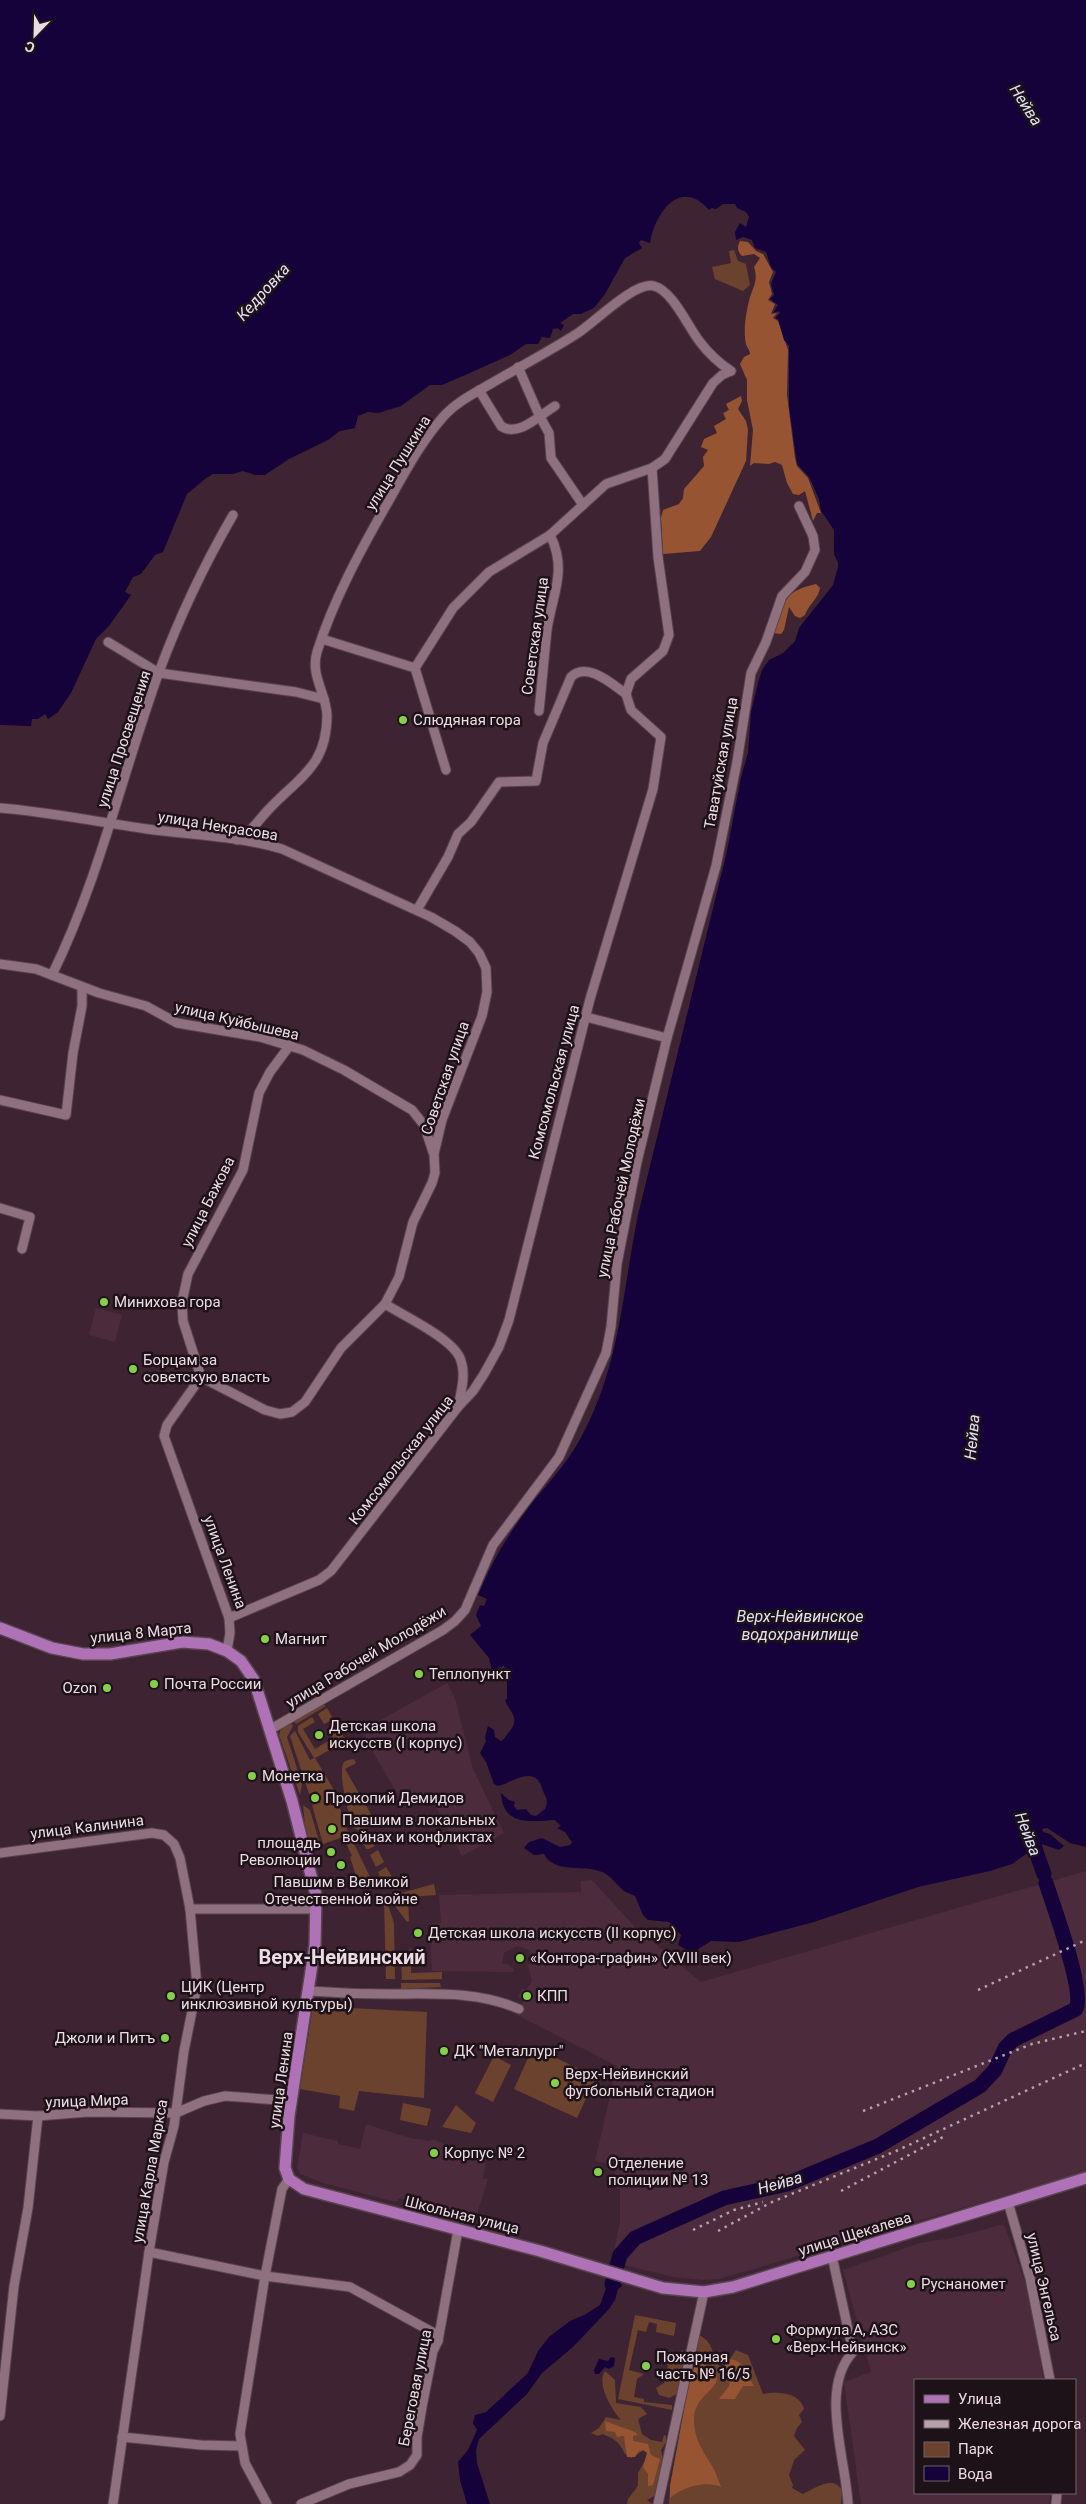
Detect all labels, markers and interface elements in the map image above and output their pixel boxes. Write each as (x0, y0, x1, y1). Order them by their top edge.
north arrow (10, 10, 60, 60)
text: С (23, 38, 37, 56)
water label: Нейва (1006, 81, 1046, 129)
water label: Кедровка (232, 259, 294, 325)
street label: улица Пушкина (362, 412, 434, 514)
street label: Советская улица (518, 576, 552, 696)
street label: улица Просвещения (93, 668, 155, 810)
street label: Таватуйская улица (701, 696, 741, 830)
place label: Слюдяная гора (413, 711, 521, 729)
marker: Слюдяная гора (397, 714, 409, 726)
street label: улица Некрасова (157, 808, 279, 844)
street label: улица Куйбышева (173, 998, 301, 1044)
street label: Комсомольская улица (525, 1003, 583, 1161)
street label: Советская улица (417, 1019, 473, 1137)
street label: улица Рабочей Молодёжи (593, 1097, 649, 1279)
street label: улица Бажова (177, 1154, 239, 1250)
place label: Минихова гора (114, 1293, 221, 1311)
marker: Минихова гора (98, 1296, 110, 1308)
place label: Борцам за советскую власть (143, 1351, 270, 1386)
marker: Борцам за советскую власть (127, 1363, 139, 1375)
street label: Комсомольская улица (345, 1392, 457, 1528)
water label: Нейва (961, 1413, 983, 1461)
street label: улица Ленина (200, 1513, 250, 1611)
street label: улица Рабочей Молодёжи (283, 1602, 449, 1712)
water label: Верх-Нейвинское водохранилище (737, 1607, 863, 1644)
street label: улица 8 Марта (90, 1619, 192, 1647)
place label: Магнит (275, 1630, 327, 1648)
marker: Магнит (259, 1633, 271, 1645)
place label: Теплопункт (429, 1665, 511, 1683)
marker: Теплопункт (413, 1668, 425, 1680)
place label: Почта России (164, 1675, 261, 1693)
marker: Почта России (148, 1678, 160, 1690)
place label: Ozon (63, 1679, 97, 1697)
marker: Ozon (101, 1682, 113, 1694)
place label: Детская школа искусств (I корпус) (329, 1717, 462, 1752)
marker: Детская школа искусств (I корпус) (313, 1729, 325, 1741)
place label: Монетка (262, 1767, 324, 1785)
marker: Монетка (246, 1770, 258, 1782)
place label: Прокопий Демидов (325, 1789, 464, 1807)
marker: Прокопий Демидов (309, 1792, 321, 1804)
water label: Нейва (1011, 1809, 1045, 1859)
street label: улица Калинина (29, 1811, 145, 1843)
place label: Павшим в локальных войнах и конфликтах (342, 1811, 496, 1846)
marker: Павшим в локальных войнах и конфликтах (326, 1823, 338, 1835)
place label: площадь Революции (240, 1834, 321, 1869)
marker: площадь Революции (325, 1846, 337, 1858)
marker: Павшим в Великой Отечественной войне (335, 1859, 347, 1871)
place label: Павшим в Великой Отечественной войне (264, 1873, 418, 1908)
place label: Детская школа искусств (II корпус) (428, 1924, 676, 1942)
marker: Детская школа искусств (II корпус) (412, 1927, 424, 1939)
district label: Верх-Нейвинский (258, 1945, 426, 1969)
place label: «Контора-графин» (XVIII век) (530, 1949, 732, 1967)
marker: «Контора-графин» (XVIII век) (514, 1952, 526, 1964)
place label: ЦИК (Центр инклюзивной культуры) (181, 1978, 353, 2013)
place label: КПП (537, 1987, 568, 2005)
marker: ЦИК (Центр инклюзивной культуры) (165, 1990, 177, 2002)
marker: КПП (521, 1990, 533, 2002)
place label: Джоли и Питъ (55, 2029, 155, 2047)
street label: улица Ленина (265, 2030, 297, 2130)
marker: Джоли и Питъ (159, 2032, 171, 2044)
place label: ДК "Металлург" (454, 2042, 564, 2060)
marker: ДК "Металлург" (438, 2045, 450, 2057)
place label: Верх-Нейвинский футбольный стадион (565, 2065, 714, 2100)
marker: Верх-Нейвинский футбольный стадион (549, 2077, 561, 2089)
street label: улица Мира (45, 2091, 129, 2111)
street label: улица Карла Маркса (129, 2098, 171, 2244)
place label: Корпус № 2 (444, 2144, 525, 2162)
marker: Корпус № 2 (428, 2147, 440, 2159)
place label: Отделение полиции № 13 (608, 2154, 708, 2189)
marker: Отделение полиции № 13 (592, 2166, 604, 2178)
water label: Нейва (755, 2168, 805, 2198)
street label: Школьная улица (403, 2192, 521, 2238)
street label: улица Щекалева (796, 2208, 914, 2260)
street label: улица Энгельса (1023, 2231, 1065, 2343)
place label: Руснаномет (921, 2275, 1006, 2293)
marker: Руснаномет (905, 2278, 917, 2290)
place label: Формула А, АЗС «Верх-Нейвинск» (786, 2321, 906, 2356)
street label: Береговая улица (395, 2328, 435, 2448)
marker: Формула А, АЗС «Верх-Нейвинск» (770, 2333, 782, 2345)
place label: Пожарная часть № 16/5 (656, 2348, 750, 2383)
marker: Пожарная часть № 16/5 (640, 2360, 652, 2372)
legend (914, 2379, 1076, 2494)
text: Улица (958, 2390, 1001, 2408)
text: Железная дорога (958, 2415, 1081, 2433)
text: Парк (958, 2440, 993, 2458)
text: Вода (958, 2465, 993, 2483)

